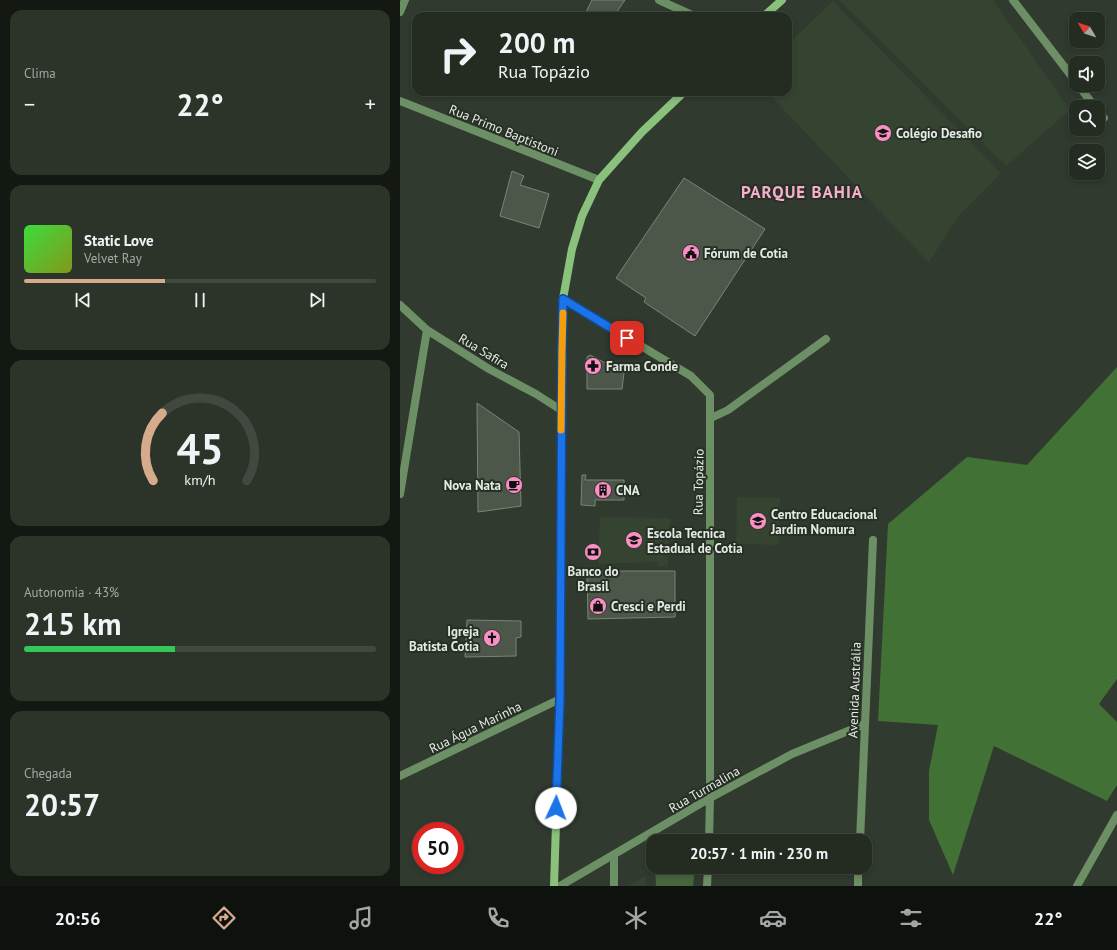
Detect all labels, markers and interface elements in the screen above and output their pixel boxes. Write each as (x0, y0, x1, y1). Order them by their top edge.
north arrow (1069, 12, 1105, 48)
map controls (1069, 12, 1105, 180)
text: 200 m (498, 24, 575, 61)
icon: right (432, 28, 484, 80)
button: sound (1069, 56, 1105, 92)
text: Rua Topázio (498, 60, 590, 83)
text: Clima (24, 65, 56, 82)
text: 22° (176, 85, 224, 124)
text: − (24, 90, 35, 118)
text: + (365, 90, 376, 118)
button: search (1069, 100, 1105, 136)
street label: Rua Primo Baptistoni (447, 101, 561, 160)
school or university icon: Colégio Desafio (873, 123, 893, 143)
place label: Colégio Desafio (896, 125, 982, 142)
button: layers (1069, 144, 1105, 180)
district label: PARQUE BAHIA (741, 181, 863, 203)
text: Static Love (84, 231, 154, 250)
public building icon: Fórum de Cotia (681, 243, 701, 263)
place label: Fórum de Cotia (704, 245, 788, 262)
text: Velvet Ray (84, 250, 142, 267)
icon: previous (72, 289, 94, 311)
icon: pause (189, 289, 211, 311)
icon: next (306, 289, 328, 311)
pin (610, 321, 644, 355)
icon: arrive (616, 327, 638, 349)
street label: Rua Safira (455, 330, 512, 373)
pharmacy icon: Farma Conde (583, 356, 603, 376)
place label: Farma Conde (606, 358, 679, 375)
text: 45 (176, 422, 224, 475)
street label: Rua Topázio (689, 449, 708, 515)
text: km/h (184, 470, 216, 489)
cafe icon: Nova Nata (504, 475, 524, 495)
place label: Nova Nata (444, 477, 501, 494)
building icon: CNA (593, 480, 613, 500)
place label: CNA (616, 482, 640, 499)
place label: Centro Educacional Jardim Nomura (770, 506, 877, 538)
school or university icon: Centro Educacional Jardim Nomura (748, 511, 768, 531)
place label: Escola Tecnica Estadual de Cotia (647, 525, 743, 557)
school or university icon: Escola Tecnica Estadual de Cotia (624, 530, 644, 550)
bank icon: Banco do Brasil (583, 542, 603, 562)
place label: Banco do Brasil (568, 563, 618, 595)
text: Autonomia · 43% (24, 584, 119, 601)
shop icon: Cresci e Perdi (588, 596, 608, 616)
place label: Cresci e Perdi (611, 598, 686, 615)
text: 215 km (24, 604, 122, 643)
place label: Igreja Batista Cotia (409, 623, 479, 655)
church icon: Igreja Batista Cotia (482, 628, 502, 648)
street label: Avenida Austrália (844, 642, 865, 738)
street label: Rua Água Marinha (426, 698, 524, 757)
street label: Rua Turmalina (666, 762, 743, 817)
text: Chegada (24, 765, 72, 782)
text: 20:57 (24, 785, 100, 824)
position arrow (535, 787, 577, 829)
speed limit sign: 50 (412, 822, 464, 874)
text: 20:57 · 1 min · 230 m (690, 844, 828, 863)
icon: directions (210, 904, 238, 932)
icon: music (347, 904, 375, 932)
icon: phone (484, 904, 512, 932)
icon: climate (622, 904, 650, 932)
icon: car (759, 904, 787, 932)
icon: filters (897, 904, 925, 932)
text: 20:56 (55, 907, 100, 930)
text: 22° (1034, 907, 1062, 930)

